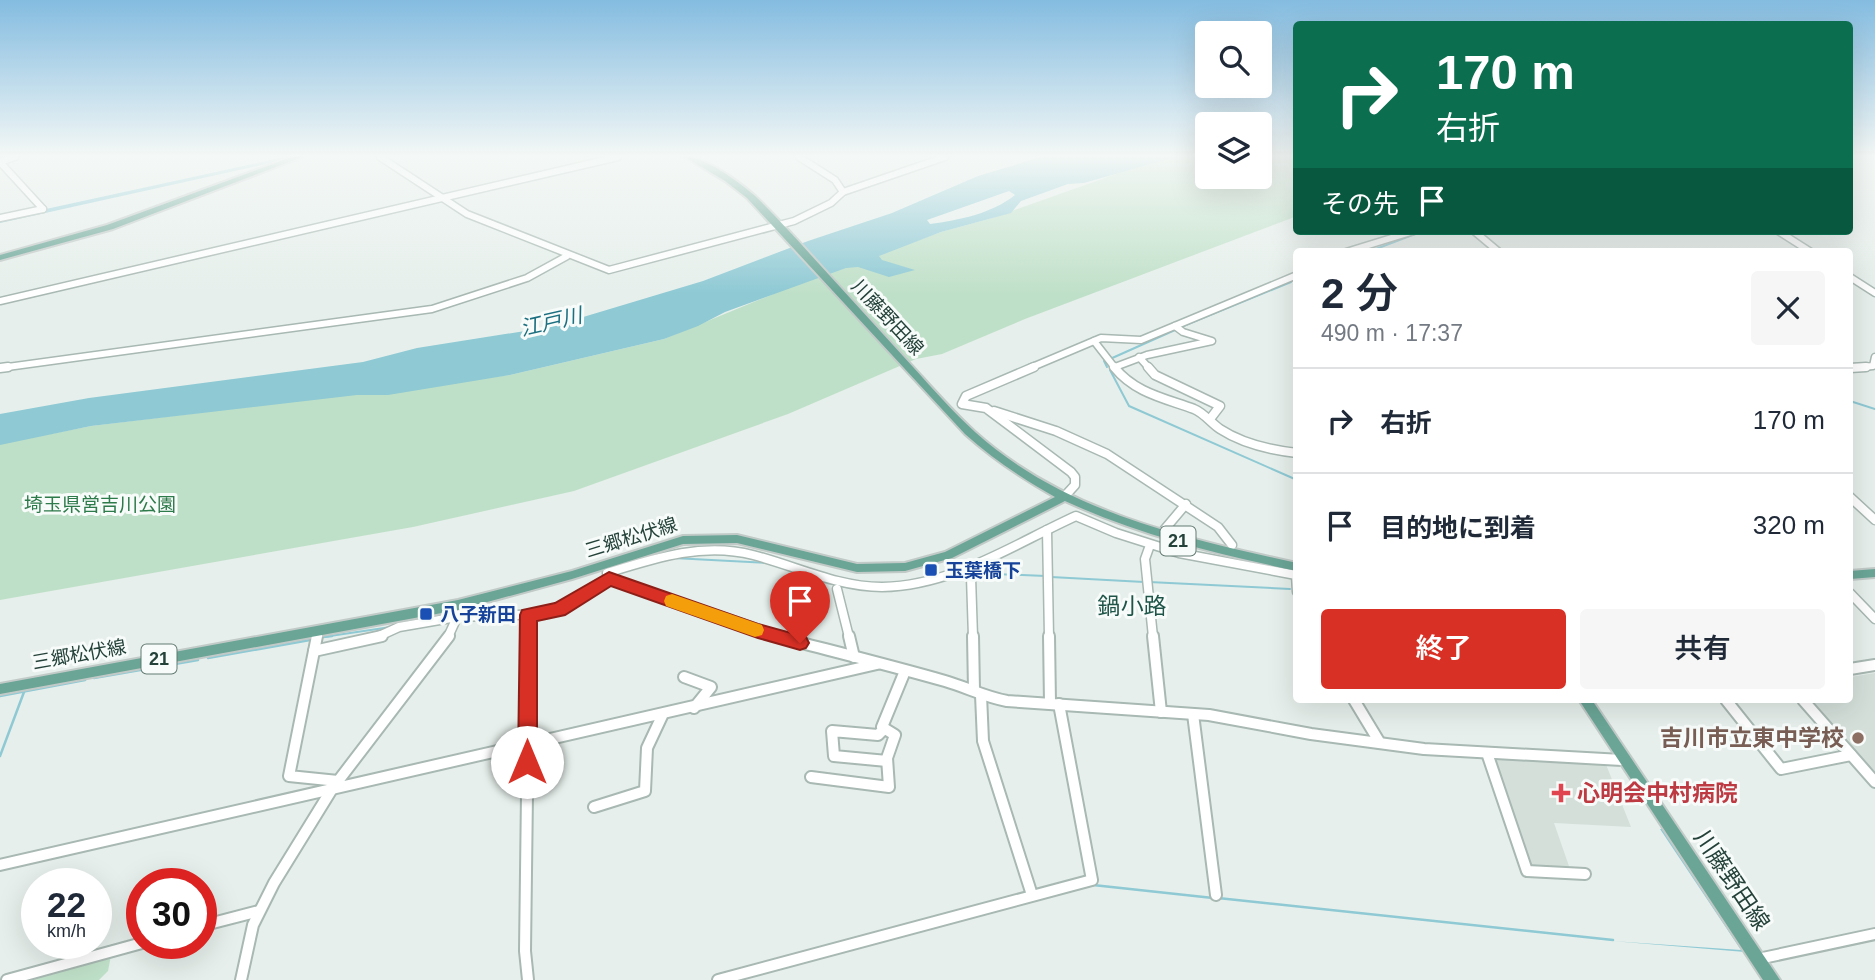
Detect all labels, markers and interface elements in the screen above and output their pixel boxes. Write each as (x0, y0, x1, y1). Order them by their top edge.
map controls (1195, 21, 1272, 189)
button: search (1195, 21, 1272, 98)
text: 170 m (1436, 45, 1575, 99)
icon: right (1321, 49, 1412, 140)
text: 右折 (1436, 110, 1500, 146)
button: layers (1195, 112, 1272, 189)
icon: arrive (1413, 182, 1451, 220)
text: その先 (1321, 189, 1399, 219)
text: 2 分 (1321, 270, 1398, 317)
button: close (1751, 271, 1825, 345)
street label: 川藤野田線 (848, 275, 928, 359)
water label: 江戸川 (518, 303, 586, 340)
text: 490 m · 17:37 (1321, 320, 1463, 346)
icon: right (1321, 402, 1359, 440)
text: 170 m (1753, 405, 1825, 435)
text: 右折 (1380, 408, 1432, 438)
park label: 埼玉県営吉川公園 (24, 494, 176, 515)
icon: arrive (1321, 507, 1359, 545)
text: 320 m (1753, 510, 1825, 540)
text: 目的地に到着 (1380, 513, 1536, 543)
street label: 三郷松伏線 (583, 514, 680, 561)
road number: 21 (1160, 526, 1196, 556)
place label: 玉葉橋下 (945, 560, 1021, 581)
marker: 玉葉橋下 (923, 562, 939, 578)
pin (770, 571, 830, 643)
icon: arrive (781, 582, 819, 620)
district label: 鍋小路 (1098, 593, 1167, 619)
place label: 八子新田 (440, 604, 516, 625)
marker: 八子新田 (418, 606, 434, 622)
button: 終了 (1321, 609, 1566, 689)
button: 共有 (1580, 609, 1825, 689)
street label: 三郷松伏線 (30, 636, 128, 673)
road number: 21 (142, 644, 176, 674)
position arrow (490, 725, 564, 799)
place label: 吉川市立東中学校 (1660, 725, 1844, 751)
marker: 吉川市立東中学校 (1850, 730, 1866, 746)
place label: 心明会中村病院 (1577, 780, 1738, 806)
marker: 心明会中村病院 (1551, 783, 1571, 803)
street label: 川藤野田線 (1689, 825, 1775, 935)
speed limit sign: 30 (126, 868, 217, 959)
text: 22 (47, 885, 86, 924)
text: km/h (47, 921, 86, 941)

